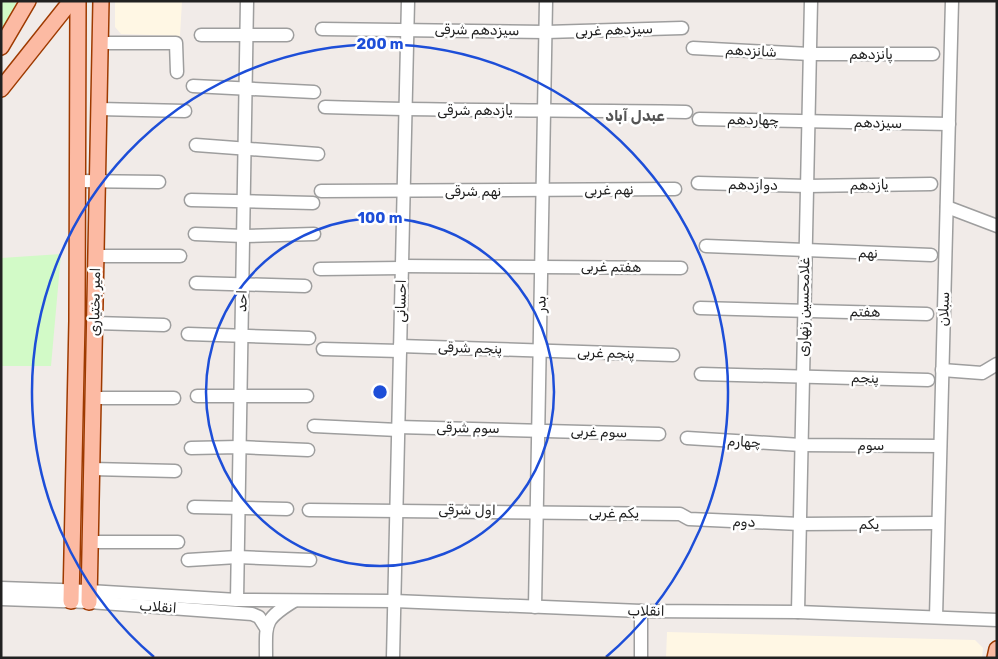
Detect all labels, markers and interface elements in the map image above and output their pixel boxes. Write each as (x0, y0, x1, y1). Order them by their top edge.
street label: سیزدهم غربی (575, 20, 653, 40)
street label: سیزدهم شرقی (434, 21, 520, 39)
text: 200 m (356, 35, 404, 53)
street label: شانزدهم (725, 41, 777, 61)
street label: پانزدهم (849, 46, 893, 64)
street label: یازدهم شرقی (437, 102, 513, 119)
district label: عبدل آباد (605, 107, 665, 125)
street label: چهاردهم (727, 111, 779, 129)
street label: سیزدهم (854, 114, 902, 132)
street label: دوازدهم (728, 176, 778, 194)
street label: یازدهم (849, 176, 889, 194)
street label: نهم غربی (584, 181, 634, 199)
street label: نهم شرقی (445, 183, 501, 200)
text: 100 m (358, 209, 402, 227)
street label: نهم (858, 244, 878, 262)
street label: غلامحسین زنهاری (795, 257, 813, 357)
street label: هفتم غربی (581, 258, 641, 276)
street label: امیر بختیاری (86, 268, 104, 336)
street label: احسانی (392, 279, 410, 323)
street label: احد (233, 290, 251, 312)
street label: سبلان (935, 291, 953, 327)
street label: بدر (532, 295, 550, 314)
street label: هفتم (850, 303, 880, 321)
street label: پنجم شرقی (437, 338, 502, 359)
street label: پنجم غربی (577, 344, 635, 363)
street label: پنجم (851, 369, 879, 388)
centre of rings (371, 383, 389, 401)
street label: سوم شرقی (436, 419, 500, 438)
street label: سوم غربی (570, 423, 628, 442)
street label: چهارم (727, 433, 761, 452)
street label: سوم (858, 437, 884, 455)
street label: اول شرقی (438, 501, 496, 519)
street label: یکم غربی (589, 504, 640, 522)
street label: دوم (732, 513, 756, 532)
street label: یکم (859, 516, 879, 533)
street label: انقلاب (139, 597, 177, 617)
street label: انقلاب (627, 602, 665, 620)

